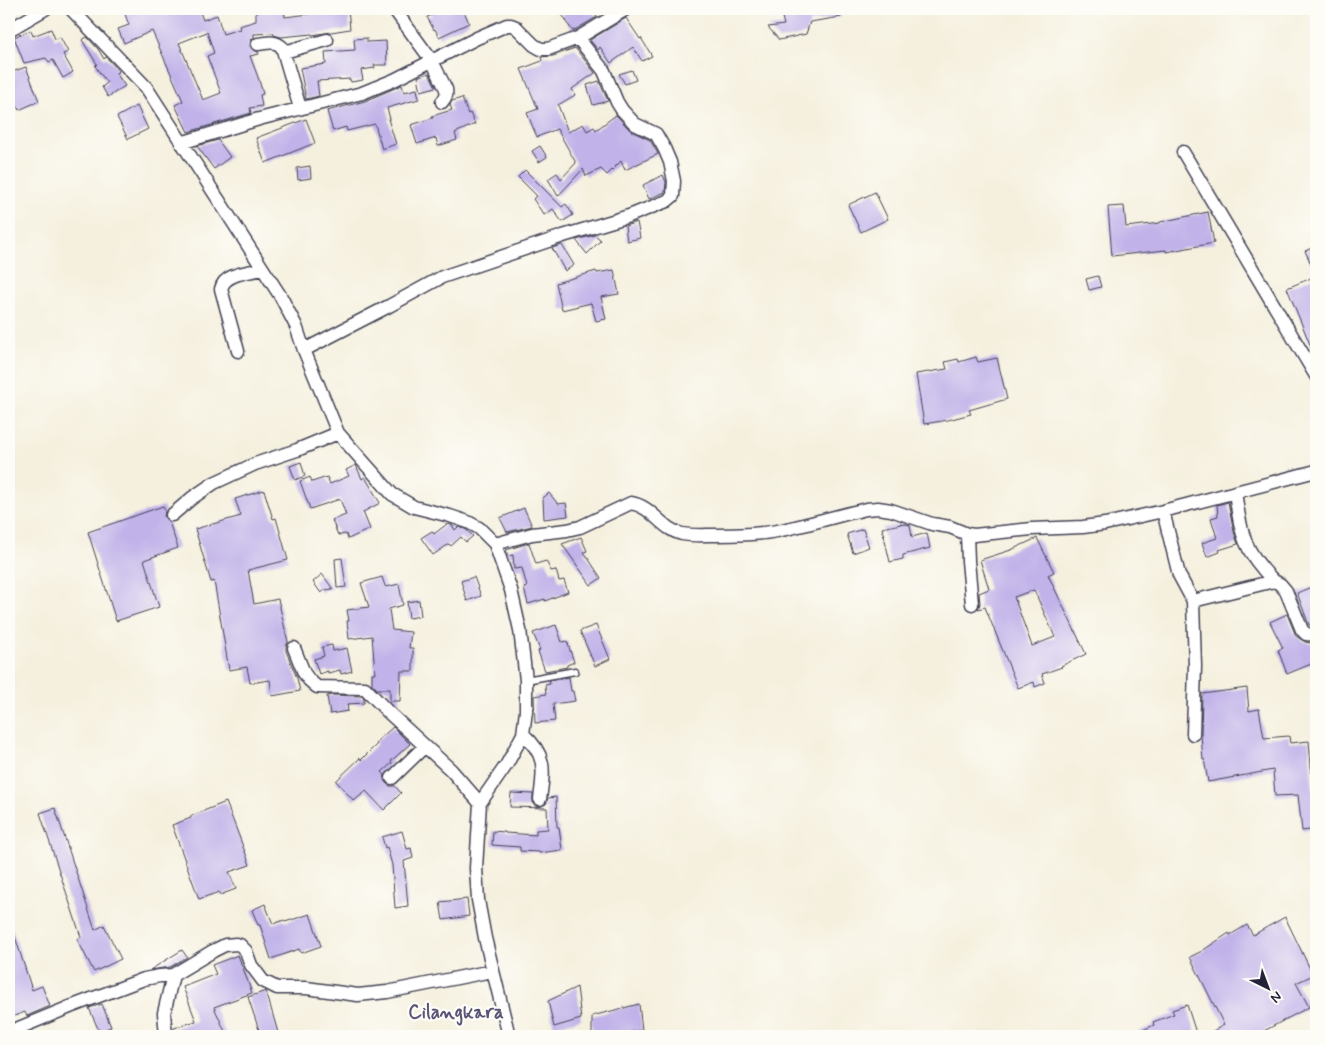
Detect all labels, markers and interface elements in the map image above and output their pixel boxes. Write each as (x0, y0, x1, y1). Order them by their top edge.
north arrow (1242, 962, 1292, 1012)
text: N (1267, 987, 1286, 1007)
district label: Cilangkara (408, 1000, 504, 1026)

